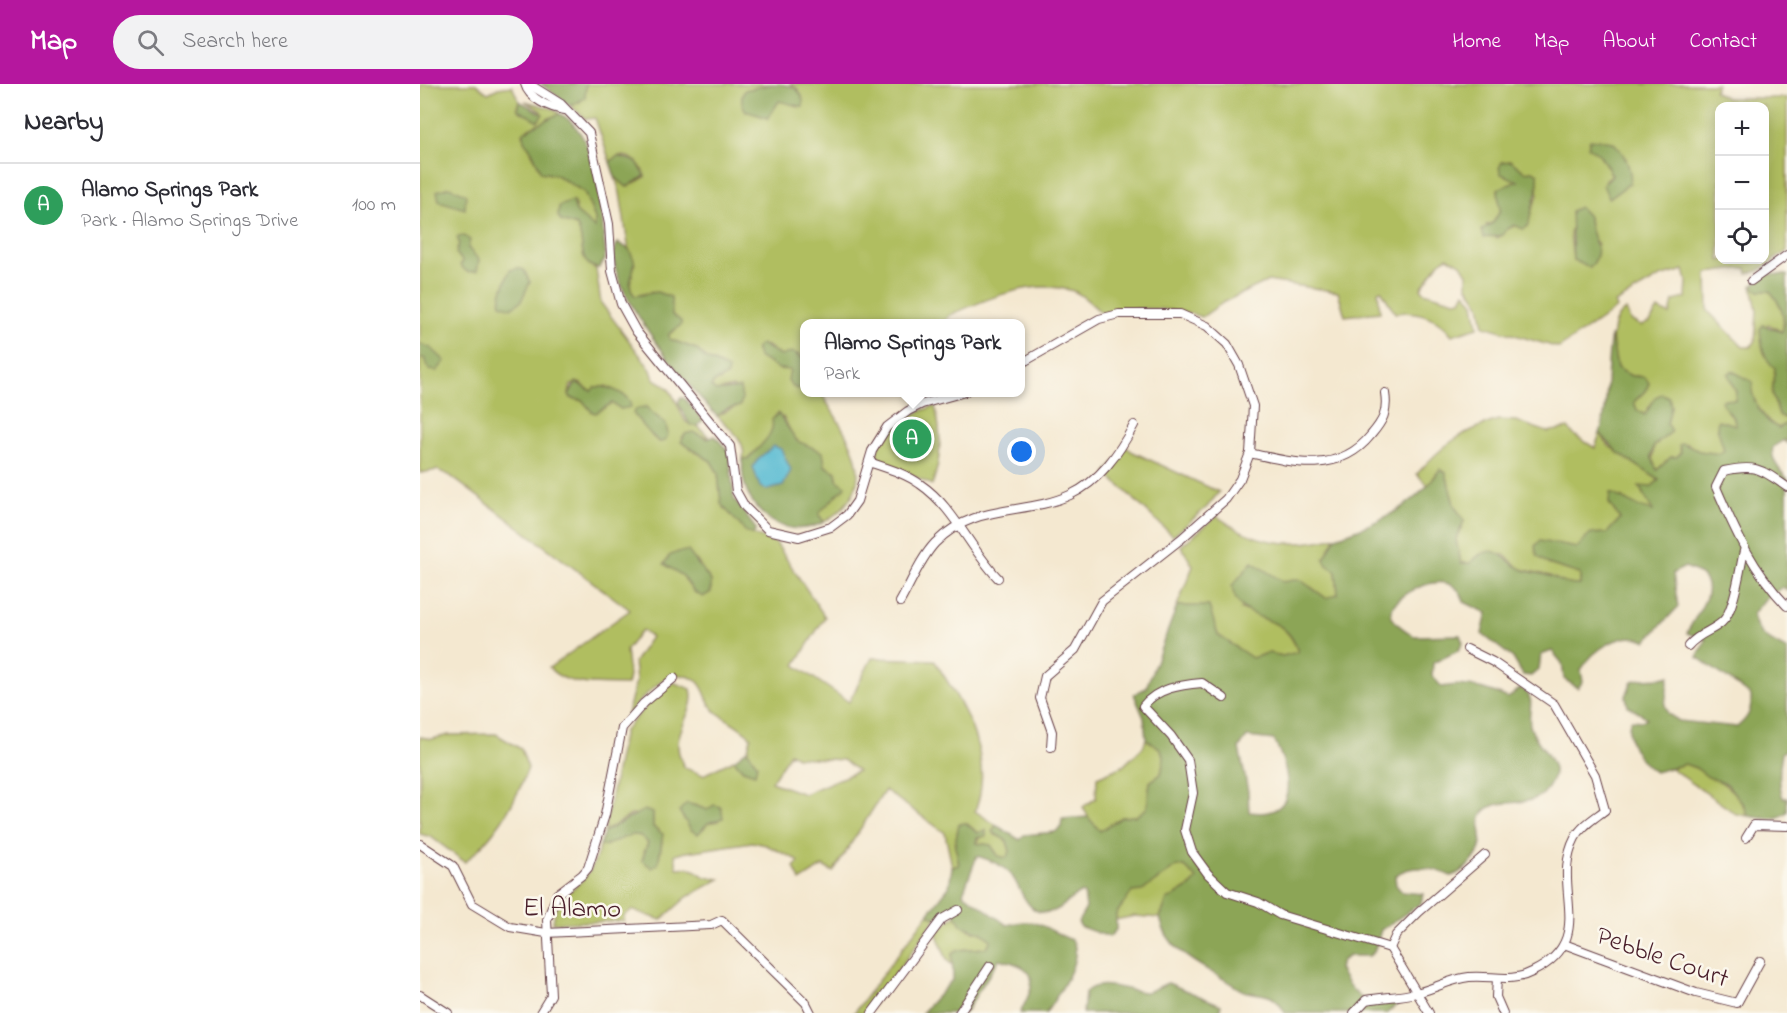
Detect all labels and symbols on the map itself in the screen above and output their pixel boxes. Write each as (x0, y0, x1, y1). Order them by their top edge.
pin: A (892, 416, 932, 462)
your location (1007, 437, 1036, 466)
street label: El Alamo (522, 889, 621, 930)
street label: Pebble Court (1591, 917, 1734, 999)

